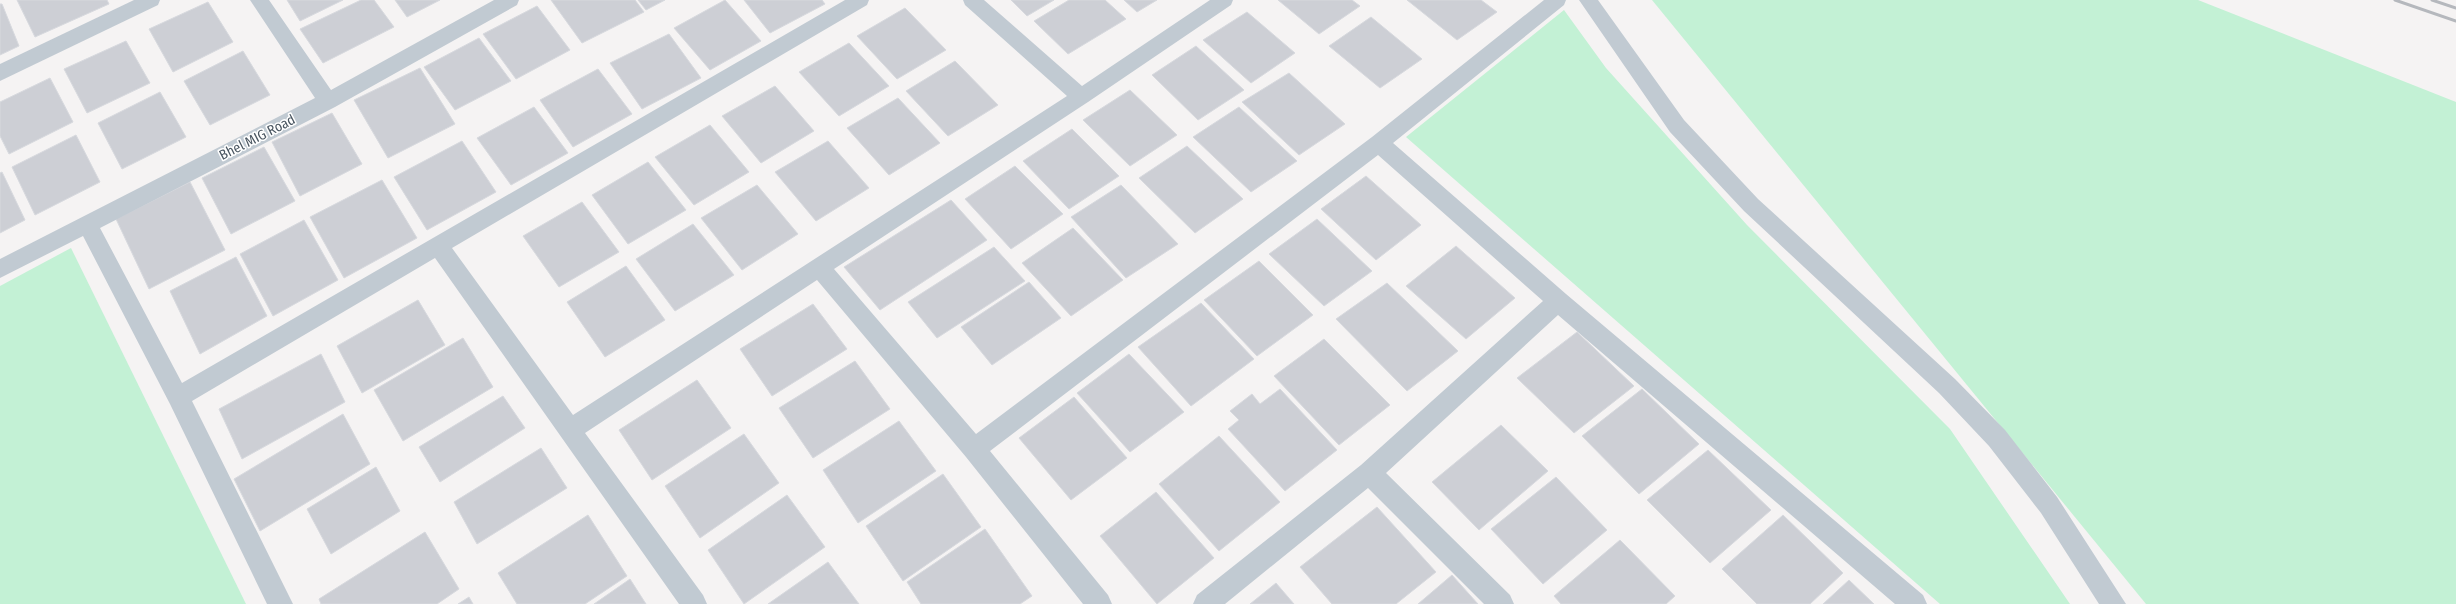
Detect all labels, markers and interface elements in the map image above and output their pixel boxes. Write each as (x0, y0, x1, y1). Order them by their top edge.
street label: Bhel MIG Road (216, 111, 298, 164)

